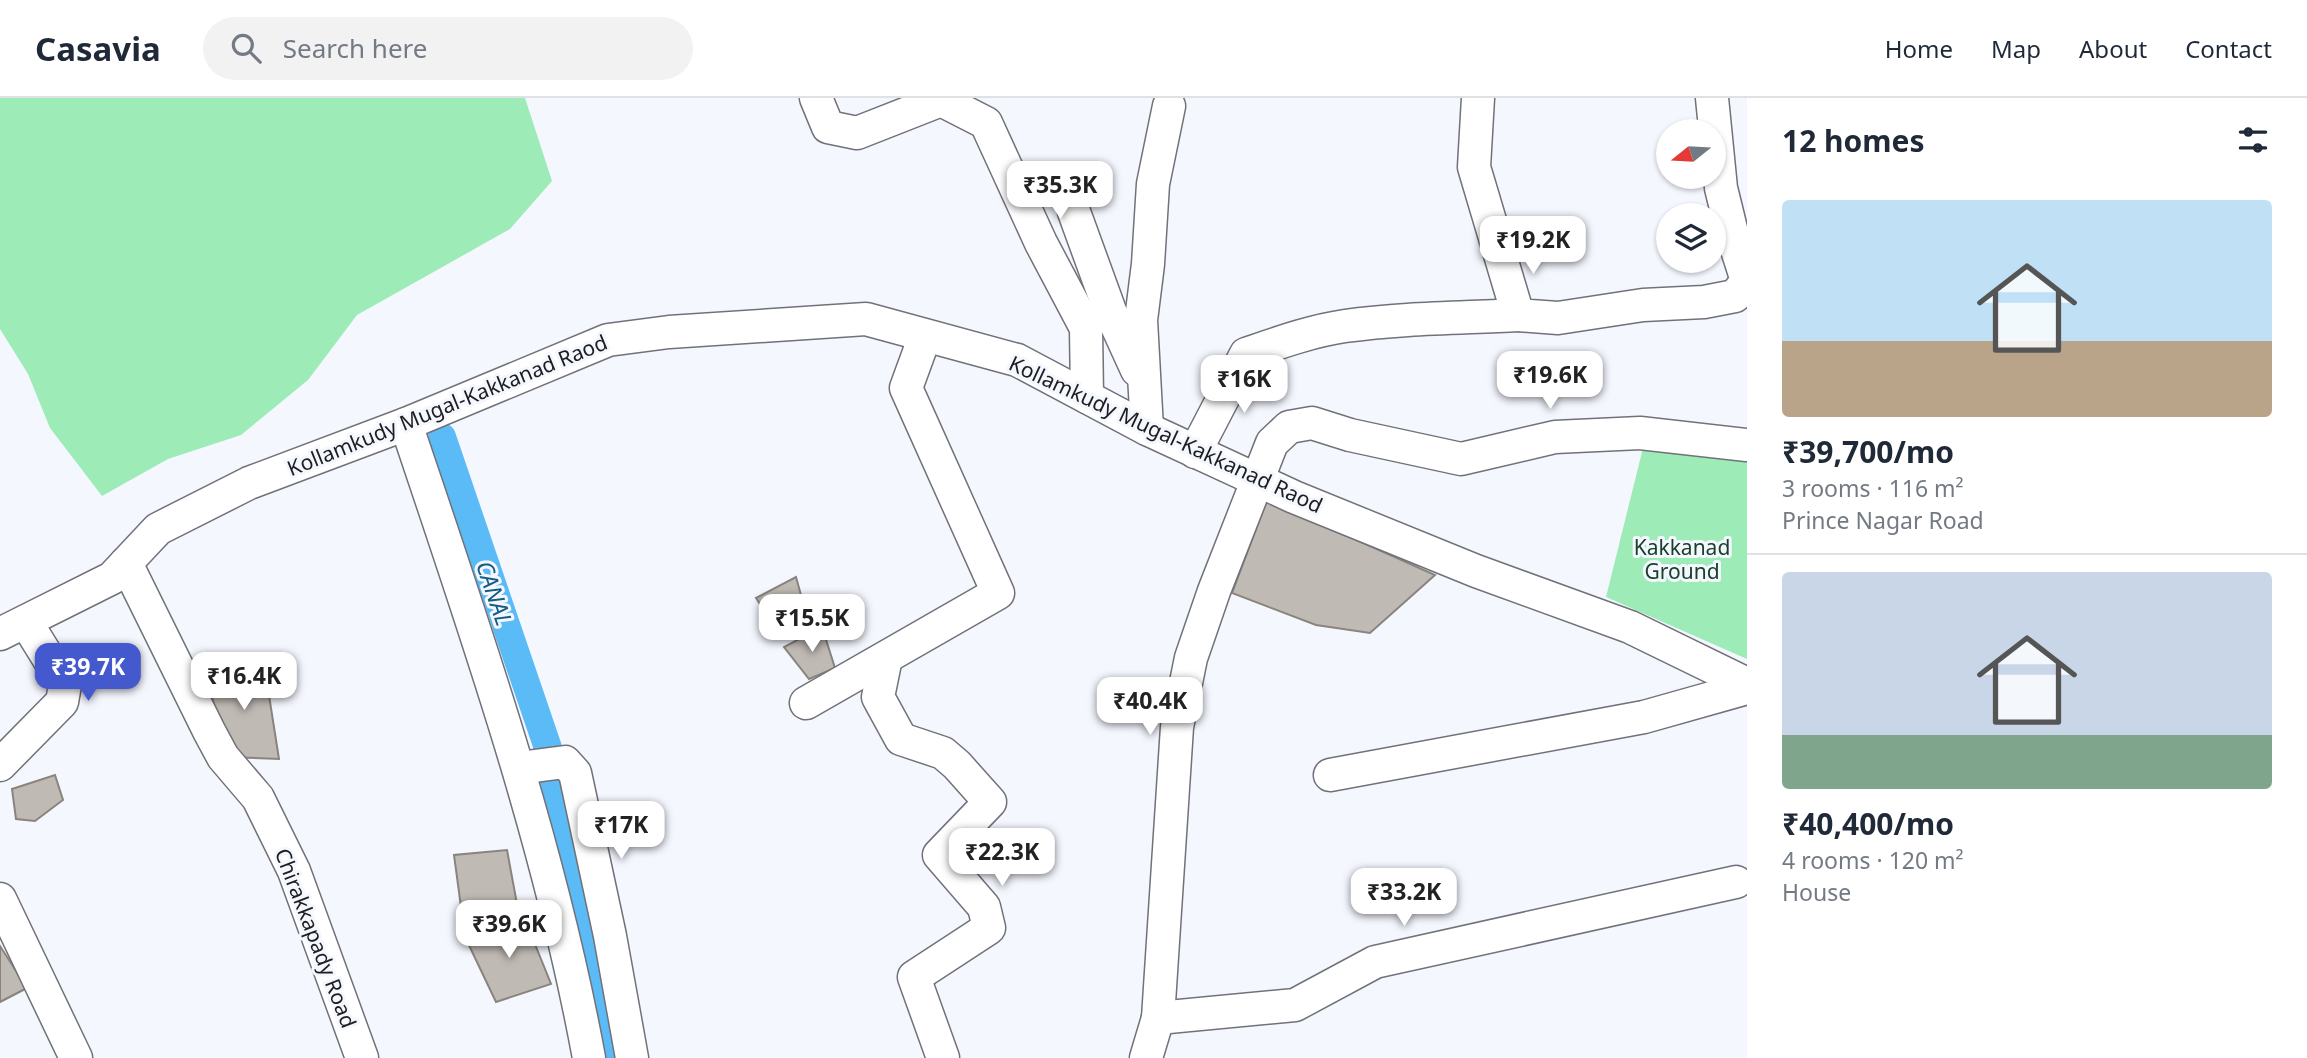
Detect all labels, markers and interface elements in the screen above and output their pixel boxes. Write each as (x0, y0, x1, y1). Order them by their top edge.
search box (203, 17, 693, 80)
text: Casavia (35, 26, 161, 71)
icon: search (227, 29, 265, 67)
text: Search here (283, 30, 427, 66)
text: Home (1885, 32, 1953, 65)
text: Map (1991, 32, 2041, 65)
text: About (2079, 32, 2147, 65)
text: Contact (2185, 32, 2272, 65)
north arrow (1656, 119, 1726, 189)
map controls (1656, 119, 1726, 273)
text: 12 homes (1782, 120, 1925, 161)
icon: filters (2234, 121, 2272, 159)
pin: ₹35.3K (1003, 162, 1117, 221)
text: ₹35.3K (1023, 168, 1097, 200)
button: layers (1656, 203, 1726, 273)
pin: ₹19.2K (1476, 216, 1590, 276)
text: ₹19.2K (1496, 223, 1570, 255)
icon: home (1964, 245, 2090, 371)
street label: Kollamkudy Mugal-Kakkanad Raod (283, 328, 611, 482)
street label: Kollamkudy Mugal-Kakkanad Raod (1005, 349, 1327, 519)
pin: ₹19.6K (1493, 352, 1607, 411)
pin: ₹16K (1203, 356, 1285, 415)
text: ₹19.6K (1513, 358, 1587, 390)
text: ₹16K (1217, 362, 1271, 394)
text: ₹39,700/mo (1782, 431, 1954, 472)
text: 3 rooms · 116 m² (1782, 472, 1964, 504)
text: Prince Nagar Road (1782, 504, 1984, 536)
park label: Kakkanad Ground (1634, 533, 1730, 585)
water label: CANAL (469, 556, 521, 630)
pin: ₹15.5K (755, 594, 869, 654)
text: ₹15.5K (775, 601, 849, 633)
icon: home (1964, 617, 2090, 743)
pin: ₹39.7K (31, 644, 145, 703)
text: ₹39.7K (51, 650, 125, 682)
pin: ₹16.4K (187, 652, 301, 712)
text: ₹16.4K (207, 659, 281, 691)
pin: ₹40.4K (1093, 678, 1207, 737)
text: ₹40.4K (1113, 684, 1187, 716)
pin: ₹17K (580, 802, 662, 861)
text: ₹40,400/mo (1782, 803, 1954, 844)
text: ₹17K (594, 808, 648, 840)
pin: ₹22.3K (945, 828, 1059, 888)
text: ₹22.3K (965, 835, 1039, 867)
street label: Chirakkapady Road (269, 844, 363, 1032)
text: 4 rooms · 120 m² (1782, 844, 1964, 876)
pin: ₹33.2K (1347, 868, 1461, 928)
text: ₹33.2K (1367, 875, 1441, 907)
text: House (1782, 876, 1851, 908)
pin: ₹39.6K (452, 900, 566, 960)
text: ₹39.6K (472, 907, 546, 939)

